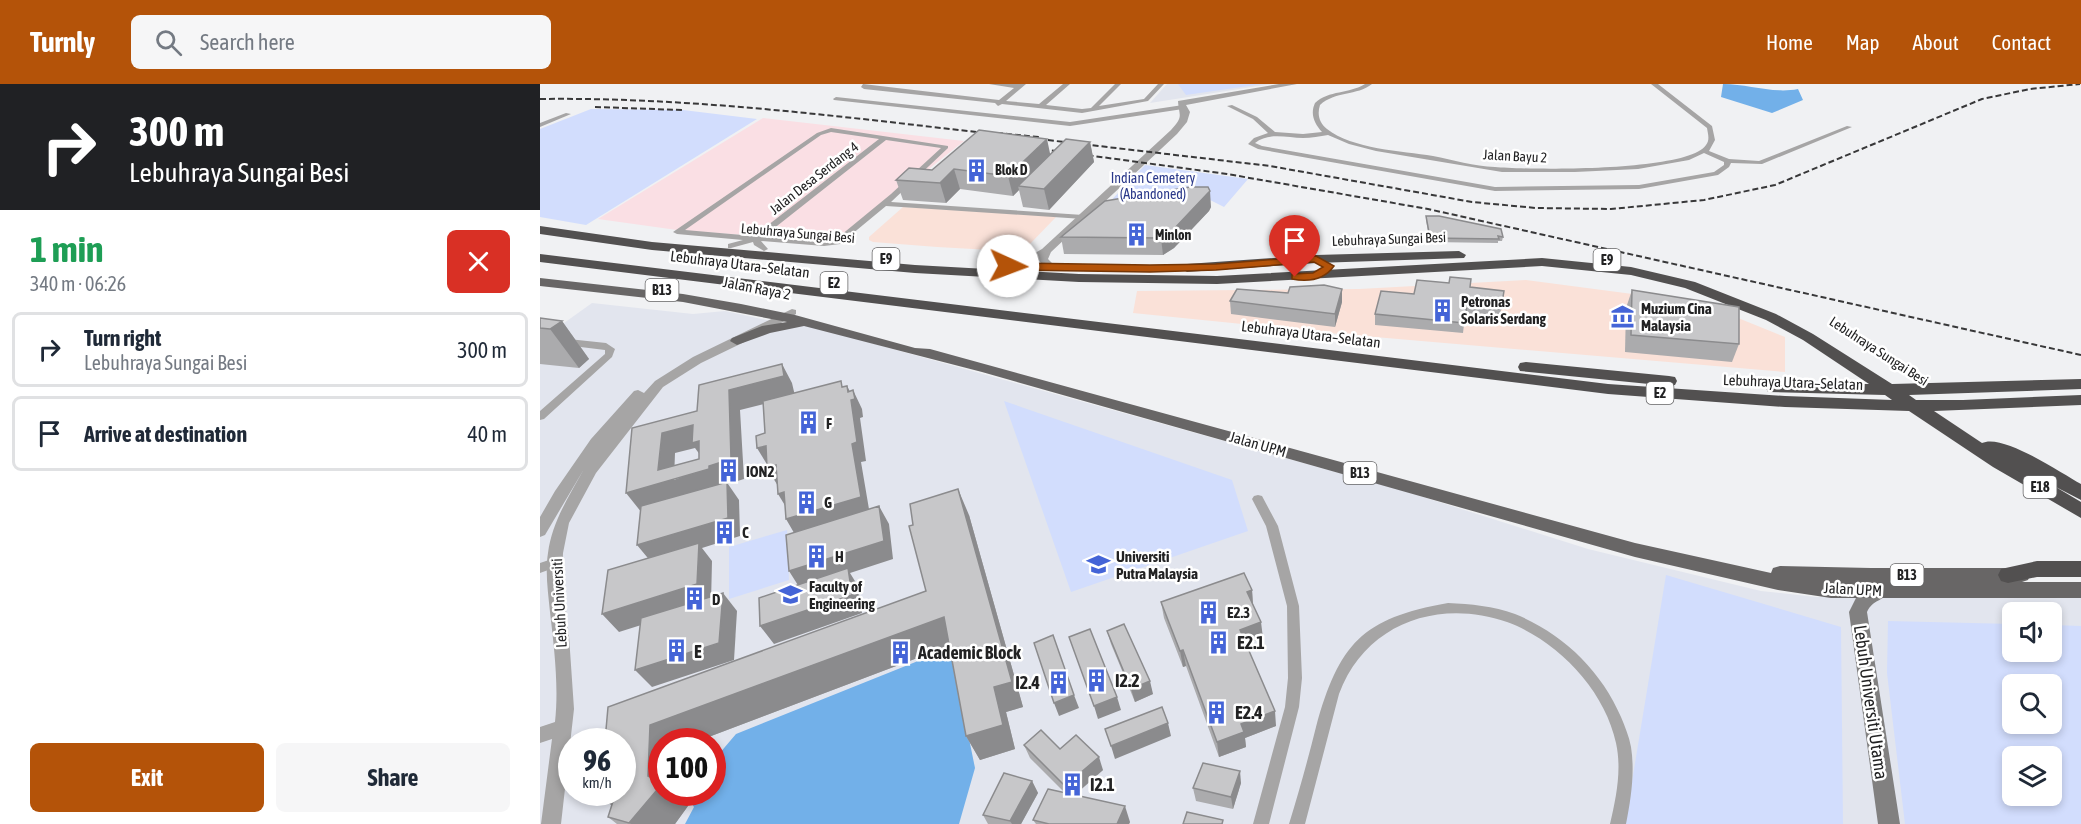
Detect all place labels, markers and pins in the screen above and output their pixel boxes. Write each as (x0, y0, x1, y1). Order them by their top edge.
building icon: Blok D (964, 157, 990, 183)
place label: Blok D (995, 162, 1028, 178)
pin (1269, 215, 1320, 277)
building icon: Minlon (1124, 222, 1150, 248)
place label: Minlon (1155, 227, 1192, 243)
place label: Petronas Solaris Serdang (1461, 293, 1546, 327)
building icon: Petronas Solaris Serdang (1430, 297, 1456, 323)
place label: Muzium Cina Malaysia (1641, 300, 1712, 334)
museum icon: Muzium Cina Malaysia (1610, 304, 1636, 330)
building icon: F (795, 410, 821, 436)
place label: F (826, 415, 832, 432)
building icon: ION2 (715, 458, 741, 484)
place label: ION2 (746, 463, 775, 480)
building icon: G (793, 489, 819, 515)
place label: G (824, 494, 832, 511)
building icon: C (711, 519, 737, 545)
place label: C (742, 524, 749, 541)
building icon: H (804, 543, 830, 569)
place label: H (835, 548, 844, 565)
place label: Universiti Putra Malaysia (1116, 548, 1198, 582)
school or university icon: Universiti Putra Malaysia (1085, 552, 1111, 578)
place label: Faculty of Engineering (809, 578, 876, 612)
school or university icon: Faculty of Engineering (778, 582, 804, 608)
building icon: D (681, 586, 707, 612)
place label: D (712, 591, 720, 608)
building icon: E2.3 (1196, 599, 1222, 625)
place label: E2.3 (1227, 604, 1250, 621)
building icon: E2.1 (1206, 629, 1232, 655)
place label: E2.1 (1237, 632, 1265, 653)
building icon: E (663, 638, 689, 664)
building icon: Academic Block (887, 639, 913, 665)
place label: E (694, 641, 702, 662)
place label: Academic Block (917, 642, 1022, 663)
building icon: I2.2 (1084, 667, 1110, 693)
building icon: I2.4 (1045, 669, 1071, 695)
place label: I2.2 (1115, 670, 1140, 691)
place label: I2.4 (1015, 672, 1040, 693)
building icon: E2.4 (1204, 699, 1230, 725)
place label: E2.4 (1235, 702, 1263, 723)
building icon: I2.1 (1059, 771, 1085, 797)
place label: I2.1 (1090, 774, 1115, 795)

